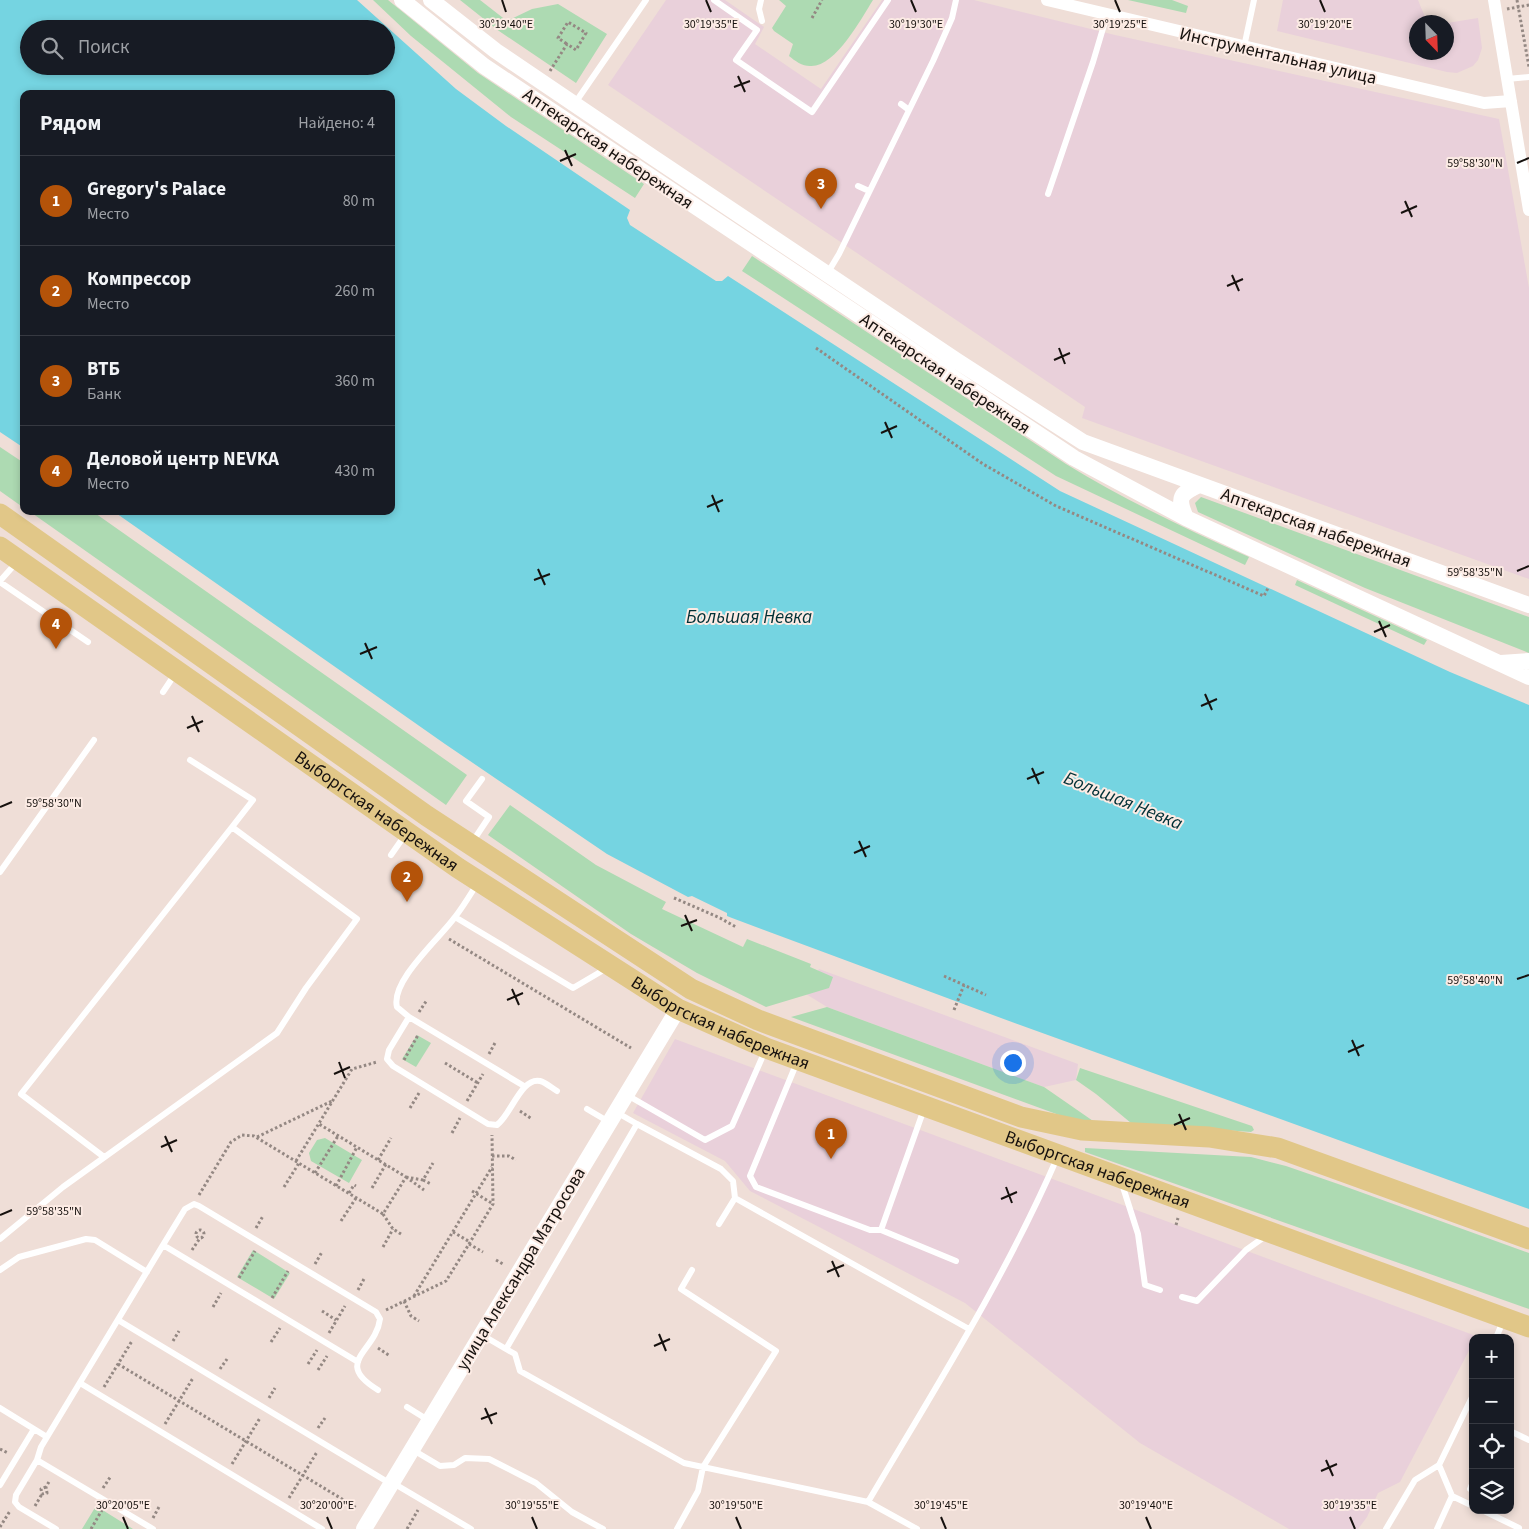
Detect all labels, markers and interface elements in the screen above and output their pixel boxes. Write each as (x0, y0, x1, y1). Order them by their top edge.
north arrow (1409, 15, 1454, 60)
text: 30°19'40"E (479, 16, 533, 33)
text: 30°19'35"E (684, 16, 738, 33)
text: 30°19'30"E (889, 16, 943, 33)
text: 30°19'25"E (1093, 16, 1147, 33)
text: 30°19'20"E (1298, 16, 1352, 33)
search box (20, 20, 395, 75)
street label: Инструментальная улица (1177, 21, 1379, 91)
icon: search (38, 34, 66, 62)
text: Поиск (78, 34, 129, 61)
street label: Аптекарская набережная (518, 82, 698, 216)
text: Рядом (40, 108, 101, 138)
text: Найдено: 4 (298, 112, 375, 134)
text: 59°58'30"N (1447, 155, 1503, 172)
pin: 3 (805, 168, 837, 209)
text: Gregory's Palace (87, 176, 226, 203)
text: 1 (52, 190, 60, 212)
text: 80 m (343, 190, 375, 212)
text: Место (87, 203, 130, 225)
text: Компрессор (87, 266, 191, 293)
text: 2 (52, 280, 60, 302)
text: 260 m (335, 280, 375, 302)
text: Место (87, 293, 130, 315)
street label: Аптекарская набережная (855, 307, 1035, 441)
text: ВТБ (87, 356, 120, 383)
text: 3 (52, 370, 60, 392)
text: 360 m (335, 370, 375, 392)
text: Банк (87, 383, 121, 405)
text: Деловой центр NEVKA (87, 446, 279, 473)
text: 4 (52, 460, 60, 482)
text: 430 m (335, 460, 375, 482)
text: Место (87, 473, 130, 495)
street label: Аптекарская набережная (1217, 482, 1415, 574)
text: 59°58'35"N (1447, 564, 1503, 581)
water label: Большая Невка (686, 604, 812, 631)
pin: 4 (40, 608, 72, 649)
street label: Выборгская набережная (289, 745, 464, 877)
water label: Большая Невка (1059, 765, 1187, 837)
text: 59°58'30"N (26, 795, 82, 812)
pin: 2 (391, 861, 423, 902)
street label: Выборгская набережная (626, 970, 813, 1076)
text: 59°58'40"N (1447, 972, 1503, 989)
your location (1000, 1050, 1026, 1076)
pin: 1 (815, 1118, 847, 1159)
street label: Выборгская набережная (1002, 1124, 1194, 1215)
street label: улица Александра Матросова (450, 1163, 592, 1375)
text: 59°58'35"N (26, 1203, 82, 1220)
map controls (1469, 1334, 1514, 1514)
button: + (1469, 1334, 1514, 1379)
button: − (1469, 1379, 1514, 1424)
button: locate (1469, 1424, 1514, 1469)
button: layers (1469, 1469, 1514, 1514)
text: 30°20'05"E (96, 1497, 150, 1514)
text: 30°20'00"E (300, 1497, 354, 1514)
text: 30°19'55"E (505, 1497, 559, 1514)
text: 30°19'50"E (709, 1497, 763, 1514)
text: 30°19'45"E (914, 1497, 968, 1514)
text: 30°19'40"E (1119, 1497, 1173, 1514)
text: 30°19'35"E (1323, 1497, 1377, 1514)

